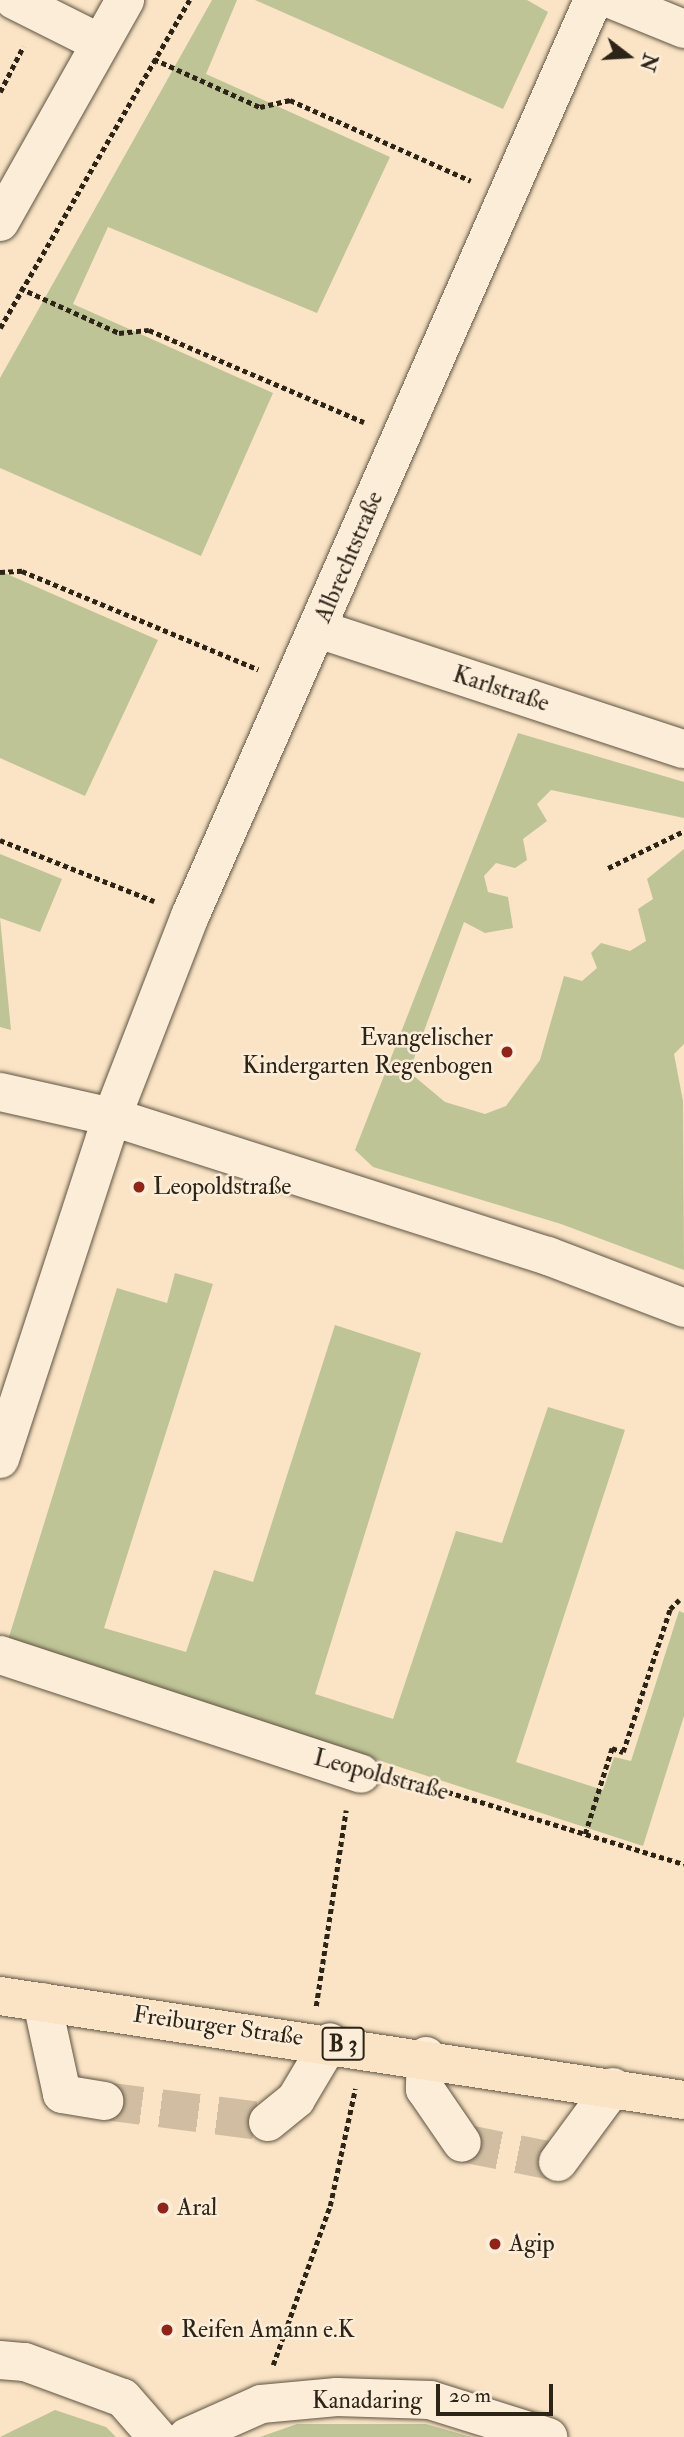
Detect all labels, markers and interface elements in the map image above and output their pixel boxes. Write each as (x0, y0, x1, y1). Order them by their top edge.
north arrow (593, 21, 663, 91)
text: N (634, 50, 662, 74)
street label: Albrechtstraße (308, 487, 390, 627)
street label: Karlstraße (449, 660, 553, 718)
place label: Evangelischer Kindergarten Regenbogen (242, 1024, 493, 1080)
marker: Evangelischer Kindergarten Regenbogen (499, 1044, 515, 1060)
place label: Leopoldstraße (153, 1173, 291, 1201)
marker: Leopoldstraße (131, 1179, 147, 1195)
street label: Leopoldstraße (311, 1743, 451, 1807)
street label: Freiburger Straße (131, 2000, 305, 2052)
road number: B 3 (320, 2024, 366, 2064)
place label: Aral (177, 2194, 217, 2222)
marker: Aral (155, 2200, 171, 2216)
place label: Agip (509, 2230, 555, 2258)
marker: Agip (487, 2236, 503, 2252)
place label: Reifen Amann e.K (181, 2316, 355, 2344)
marker: Reifen Amann e.K (159, 2322, 175, 2338)
scale bar (439, 2370, 556, 2414)
text: 20 m (449, 2382, 491, 2409)
street label: Kanadaring (312, 2387, 422, 2415)

